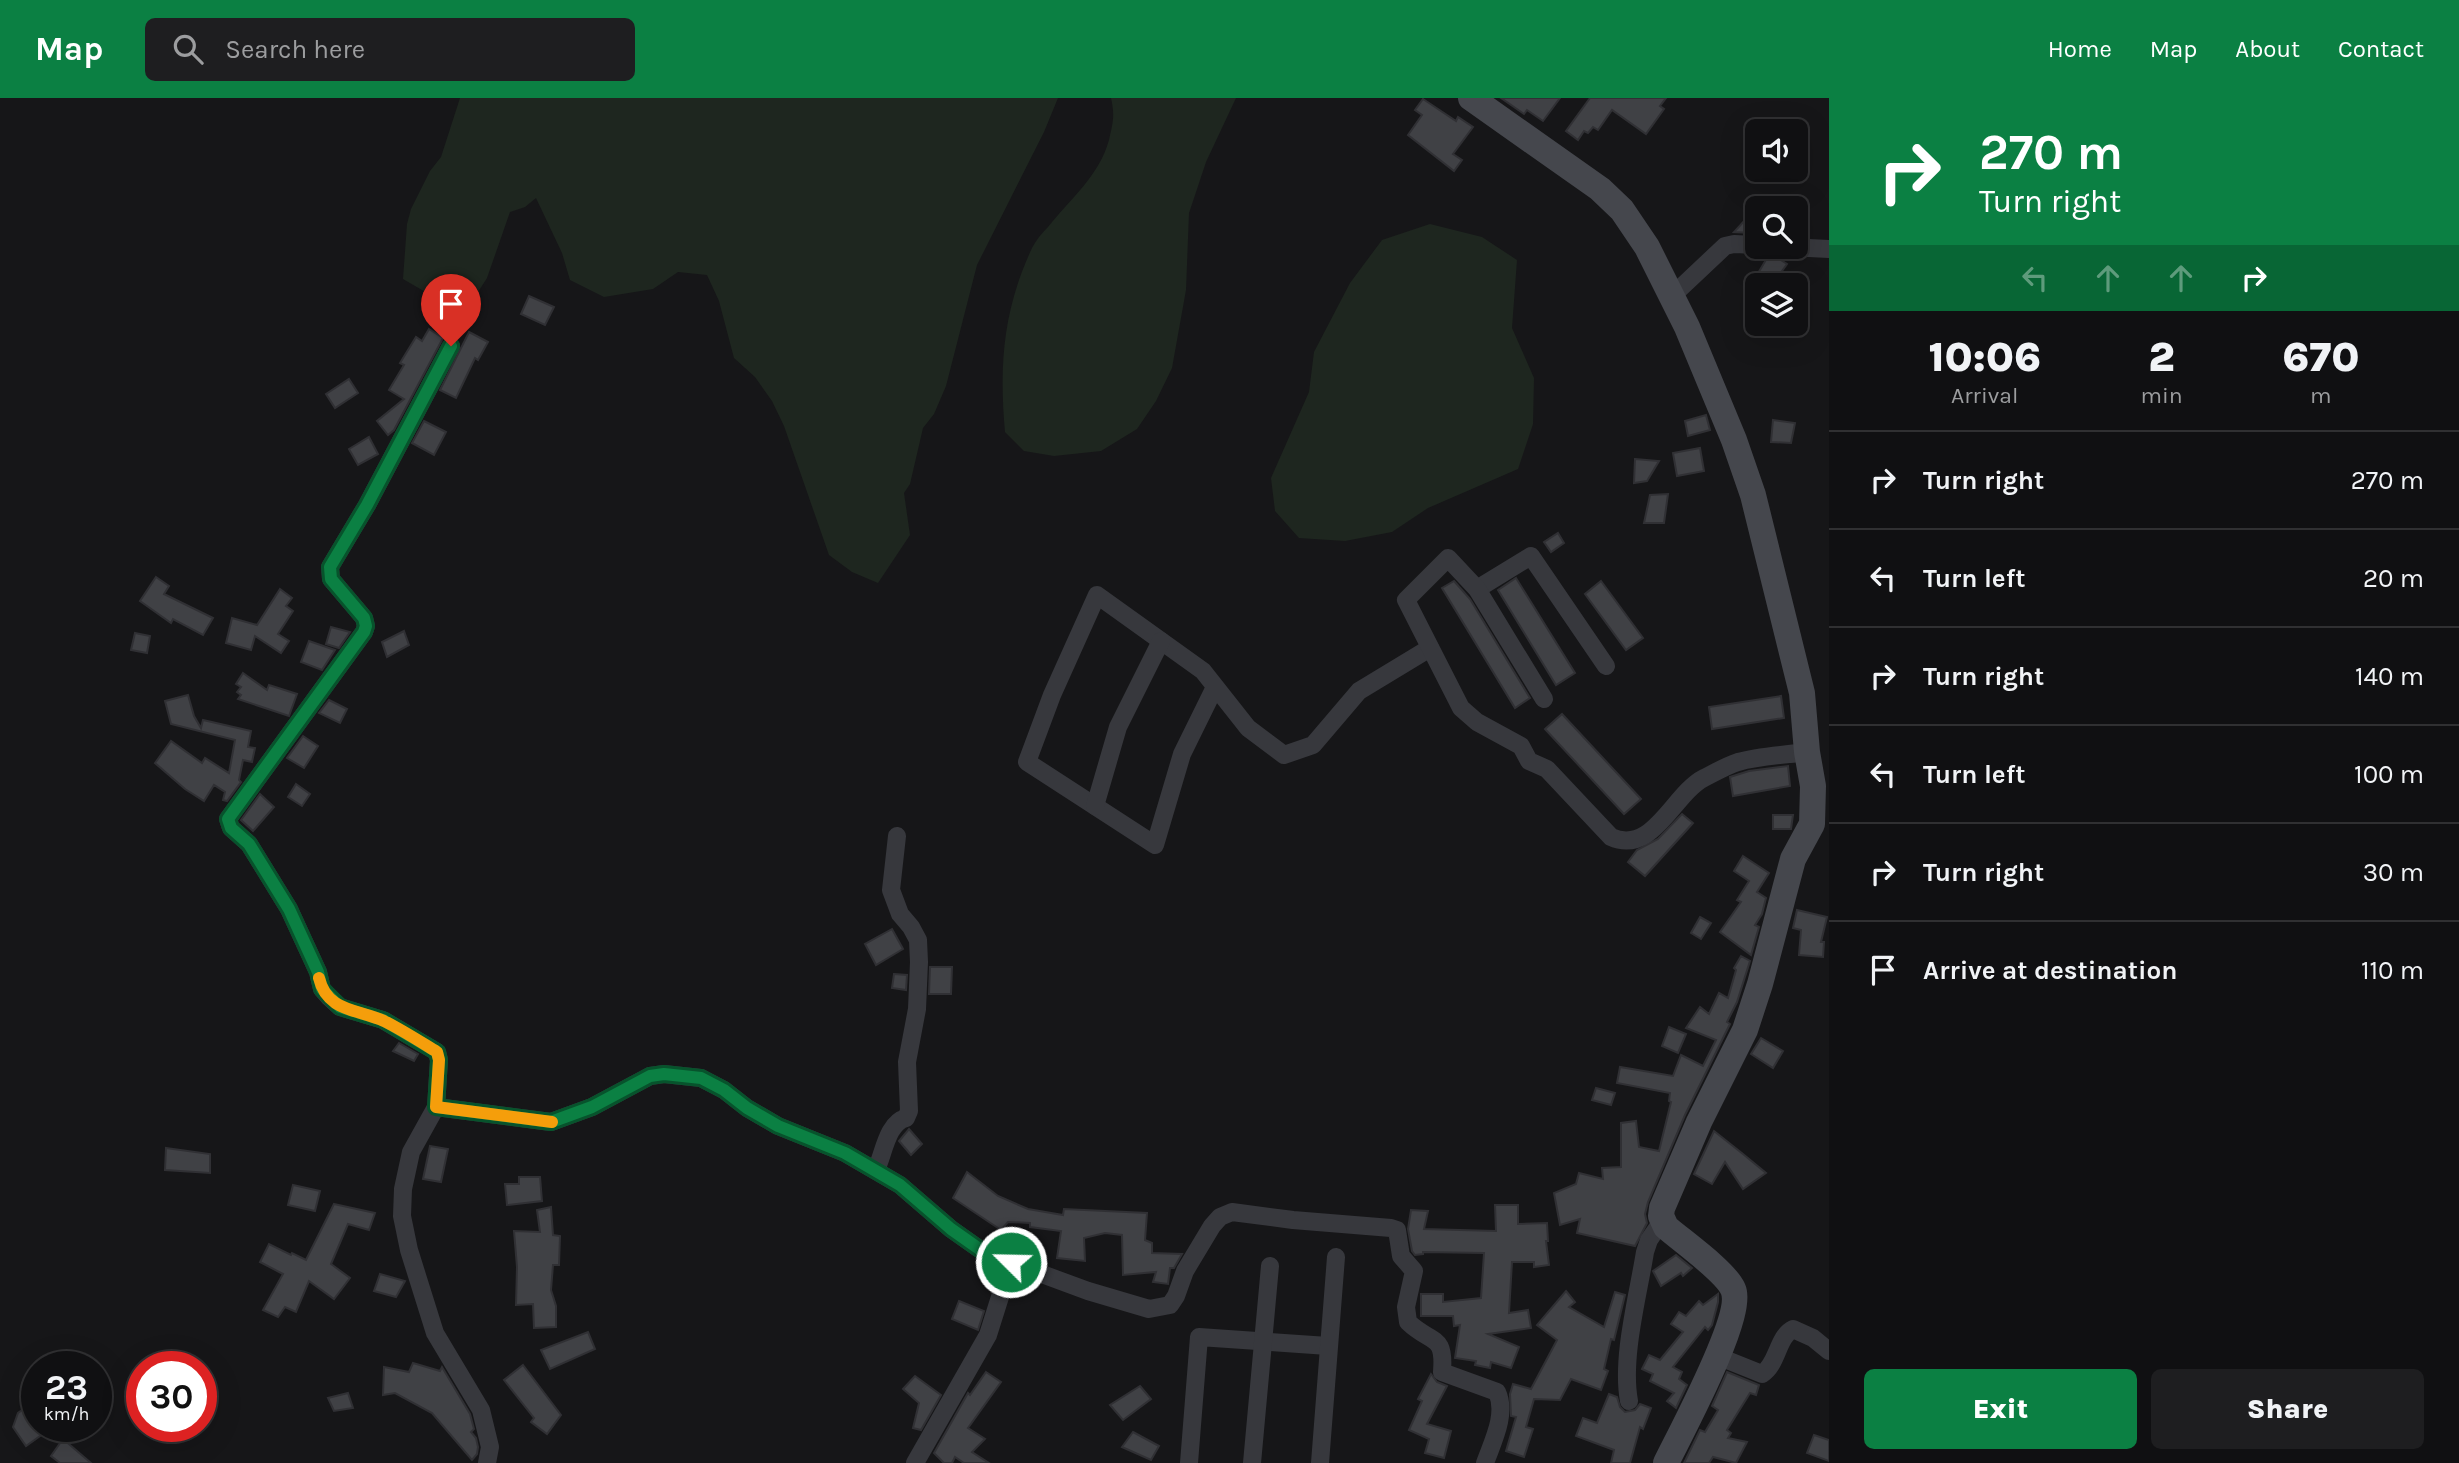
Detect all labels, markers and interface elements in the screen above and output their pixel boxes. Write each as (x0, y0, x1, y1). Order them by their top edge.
search box (145, 18, 635, 81)
text: Map (35, 30, 103, 68)
icon: search (169, 30, 207, 68)
text: Search here (225, 34, 365, 65)
text: Home (2048, 35, 2112, 63)
text: Map (2150, 35, 2197, 63)
text: About (2235, 35, 2300, 63)
text: Contact (2338, 35, 2424, 63)
map controls (1745, 119, 1808, 336)
button: sound (1745, 119, 1808, 182)
text: 270 m (1979, 124, 2123, 181)
icon: right (1864, 126, 1955, 217)
text: Turn right (1979, 183, 2121, 220)
button: search (1745, 196, 1808, 259)
icon: left (2016, 259, 2054, 297)
icon: ahead (2089, 259, 2127, 297)
icon: ahead (2162, 259, 2200, 297)
icon: right (2235, 259, 2273, 297)
button: layers (1745, 273, 1808, 336)
pin (421, 274, 481, 346)
icon: arrive (432, 285, 470, 323)
text: 10:06 (1928, 332, 2041, 382)
text: 2 (2148, 332, 2175, 382)
text: 670 (2282, 332, 2360, 382)
text: Arrival (1951, 382, 2018, 409)
text: min (2141, 382, 2183, 409)
text: m (2310, 382, 2332, 409)
icon: right (1864, 461, 1902, 499)
text: Turn right (1923, 465, 2044, 496)
text: 270 m (2351, 465, 2424, 496)
icon: left (1864, 559, 1902, 597)
text: Turn left (1923, 563, 2025, 594)
text: 20 m (2363, 563, 2424, 594)
icon: right (1864, 657, 1902, 695)
text: Turn right (1923, 661, 2044, 692)
text: 140 m (2355, 661, 2424, 692)
icon: left (1864, 755, 1902, 793)
text: Turn left (1923, 759, 2025, 790)
text: 100 m (2354, 759, 2424, 790)
icon: right (1864, 853, 1902, 891)
text: Turn right (1923, 857, 2044, 888)
text: 30 m (2363, 857, 2424, 888)
icon: arrive (1864, 951, 1902, 989)
text: Arrive at destination (1923, 955, 2177, 986)
text: 110 m (2361, 955, 2424, 986)
position arrow (974, 1225, 1048, 1299)
speed limit sign: 30 (126, 1351, 217, 1442)
text: 23 (45, 1367, 88, 1408)
button: Exit (1864, 1369, 2137, 1449)
button: Share (2151, 1369, 2424, 1449)
text: km/h (44, 1403, 89, 1425)

